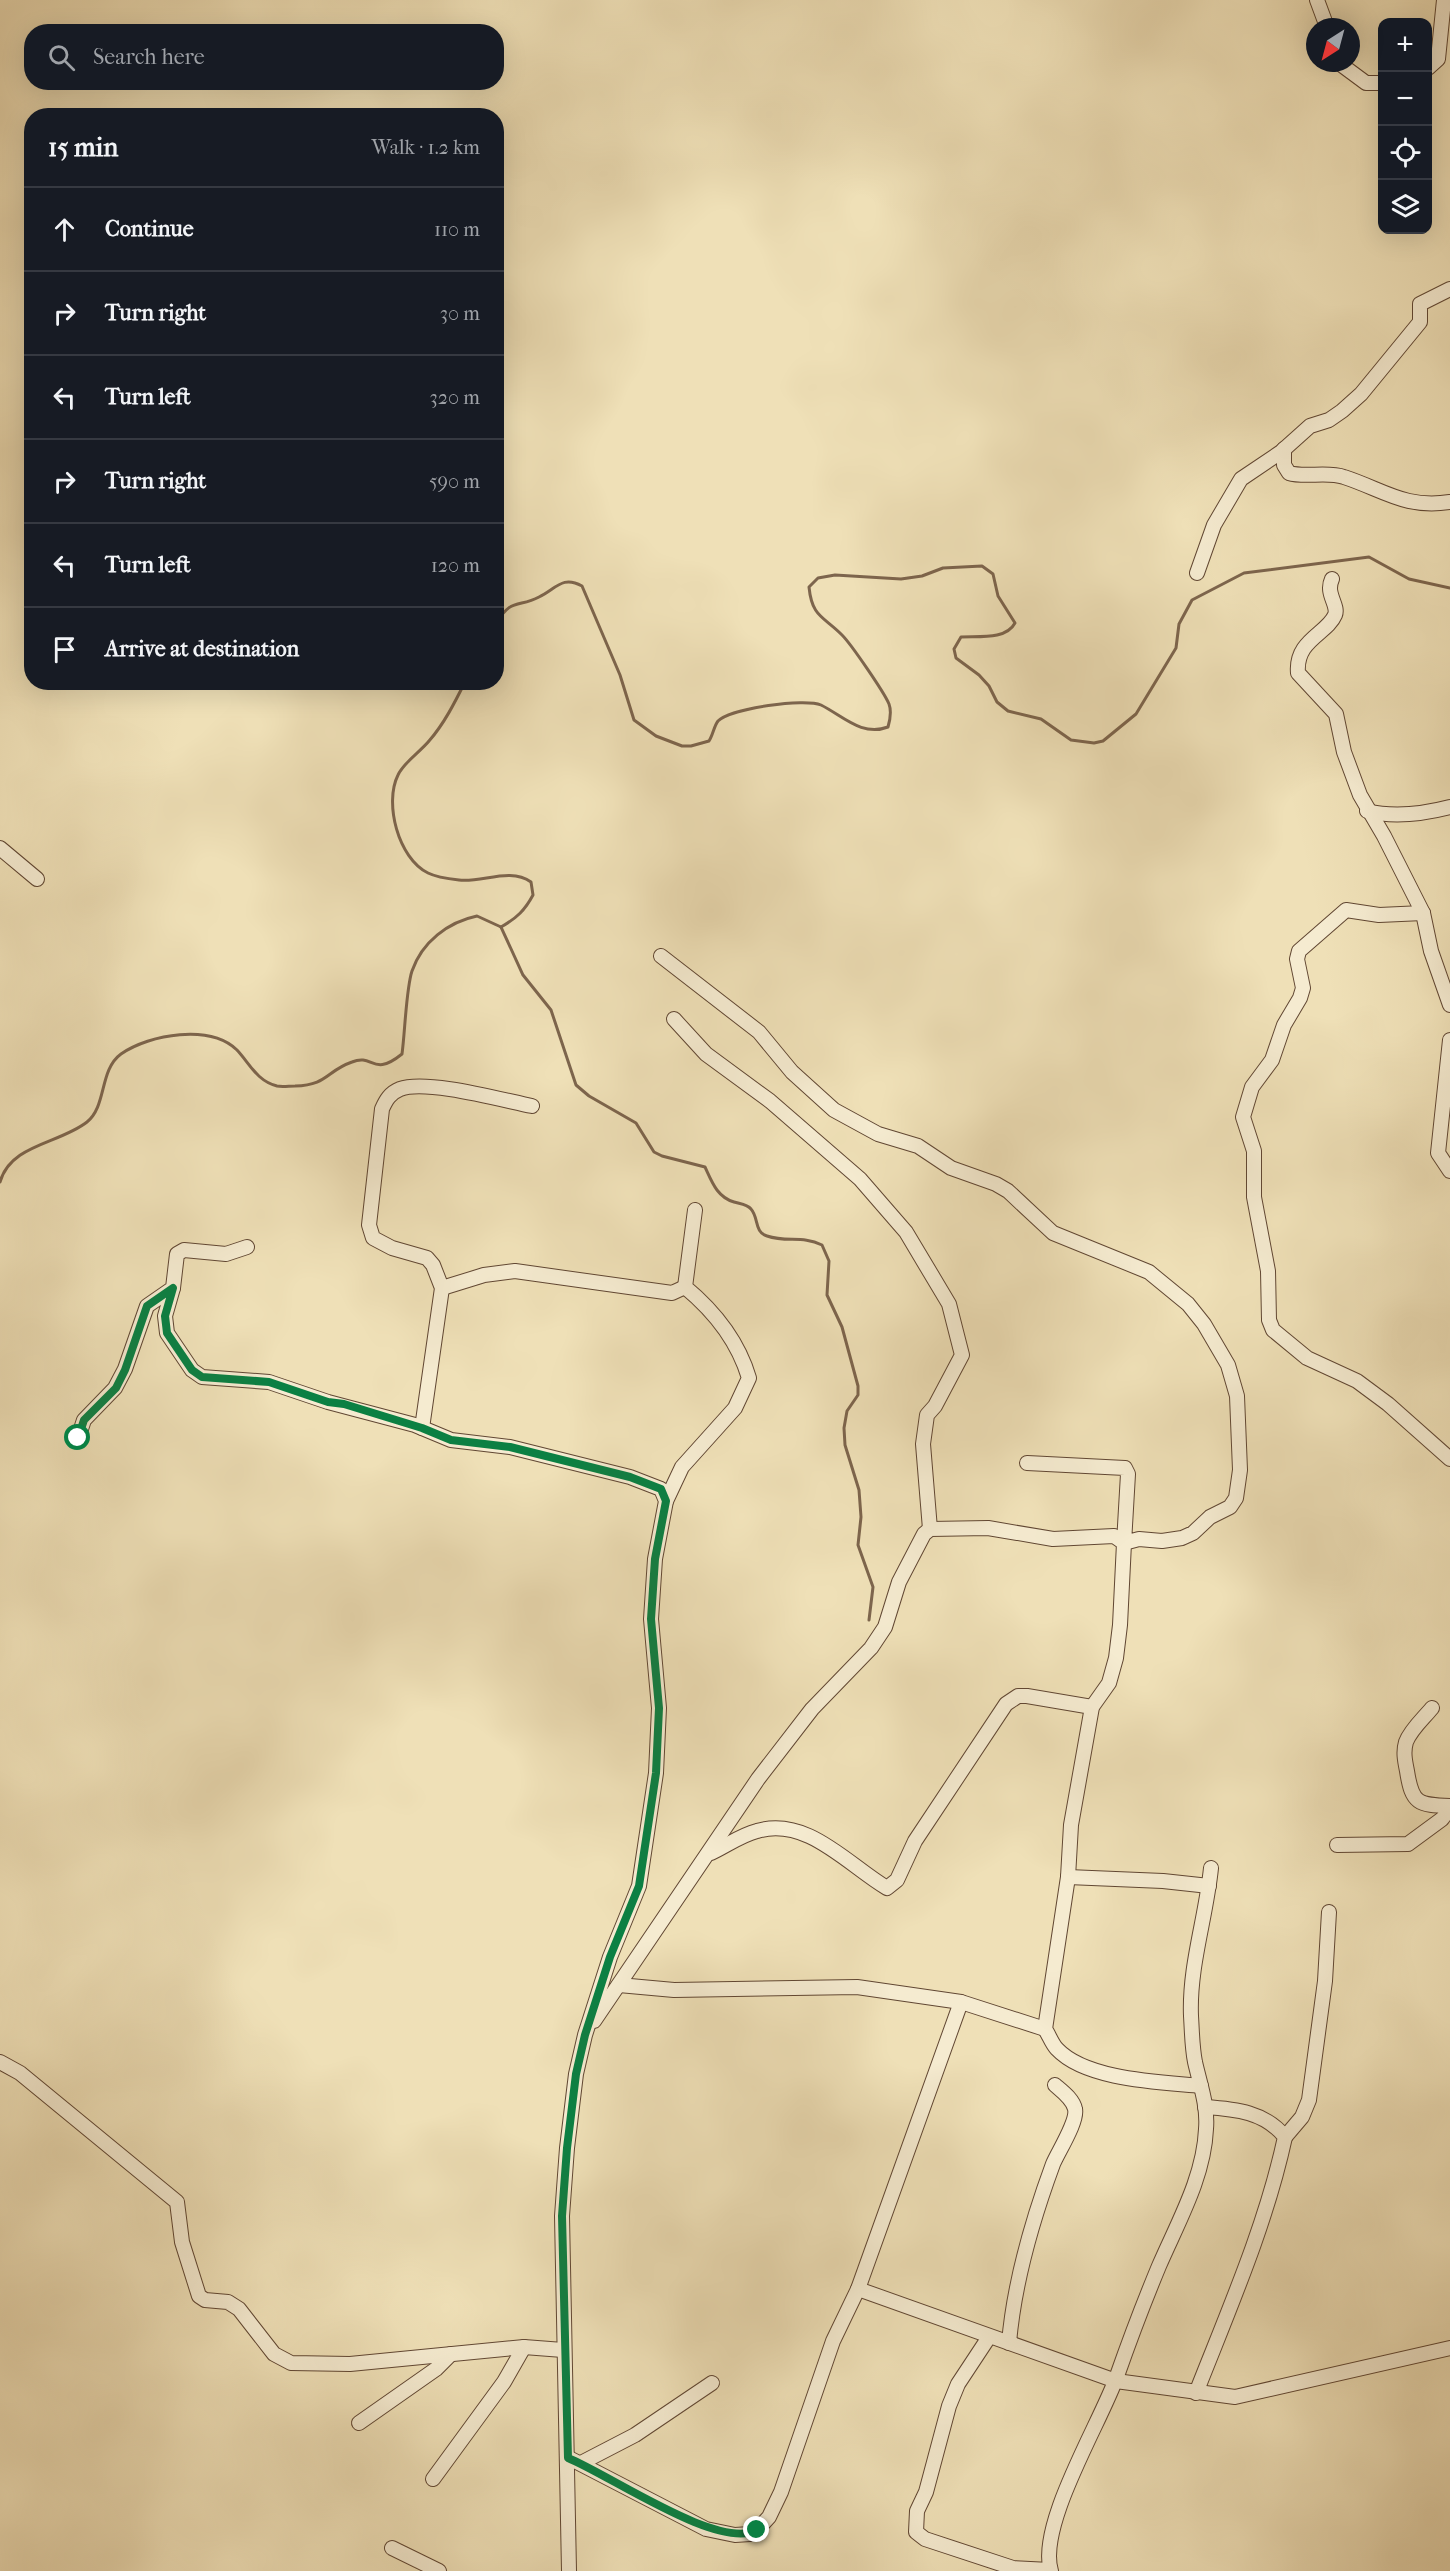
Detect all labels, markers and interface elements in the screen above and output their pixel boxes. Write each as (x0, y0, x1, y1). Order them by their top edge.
north arrow (1306, 18, 1360, 72)
map controls (1378, 18, 1432, 234)
button: + (1378, 18, 1432, 72)
search box (24, 24, 504, 90)
icon: search (45, 41, 78, 74)
text: Search here (93, 44, 205, 70)
button: − (1378, 72, 1432, 126)
button: locate (1378, 126, 1432, 180)
text: 15 min (48, 132, 118, 163)
text: Walk · 1.2 km (372, 136, 480, 159)
button: layers (1378, 180, 1432, 234)
icon: ahead (48, 213, 81, 246)
text: Continue (105, 216, 194, 242)
text: 110 m (434, 218, 480, 241)
icon: right (48, 297, 81, 330)
text: Turn right (105, 300, 206, 326)
text: 30 m (440, 302, 480, 325)
icon: left (48, 381, 81, 414)
text: Turn left (105, 384, 191, 410)
text: 320 m (430, 386, 480, 409)
icon: right (48, 465, 81, 498)
text: Turn right (105, 468, 206, 494)
text: 590 m (429, 470, 480, 493)
icon: left (48, 549, 81, 582)
text: Turn left (105, 552, 191, 578)
text: 120 m (431, 554, 480, 577)
icon: arrive (48, 633, 81, 666)
text: Arrive at destination (105, 636, 299, 662)
route start (64, 1424, 90, 1450)
route end (743, 2516, 769, 2542)

